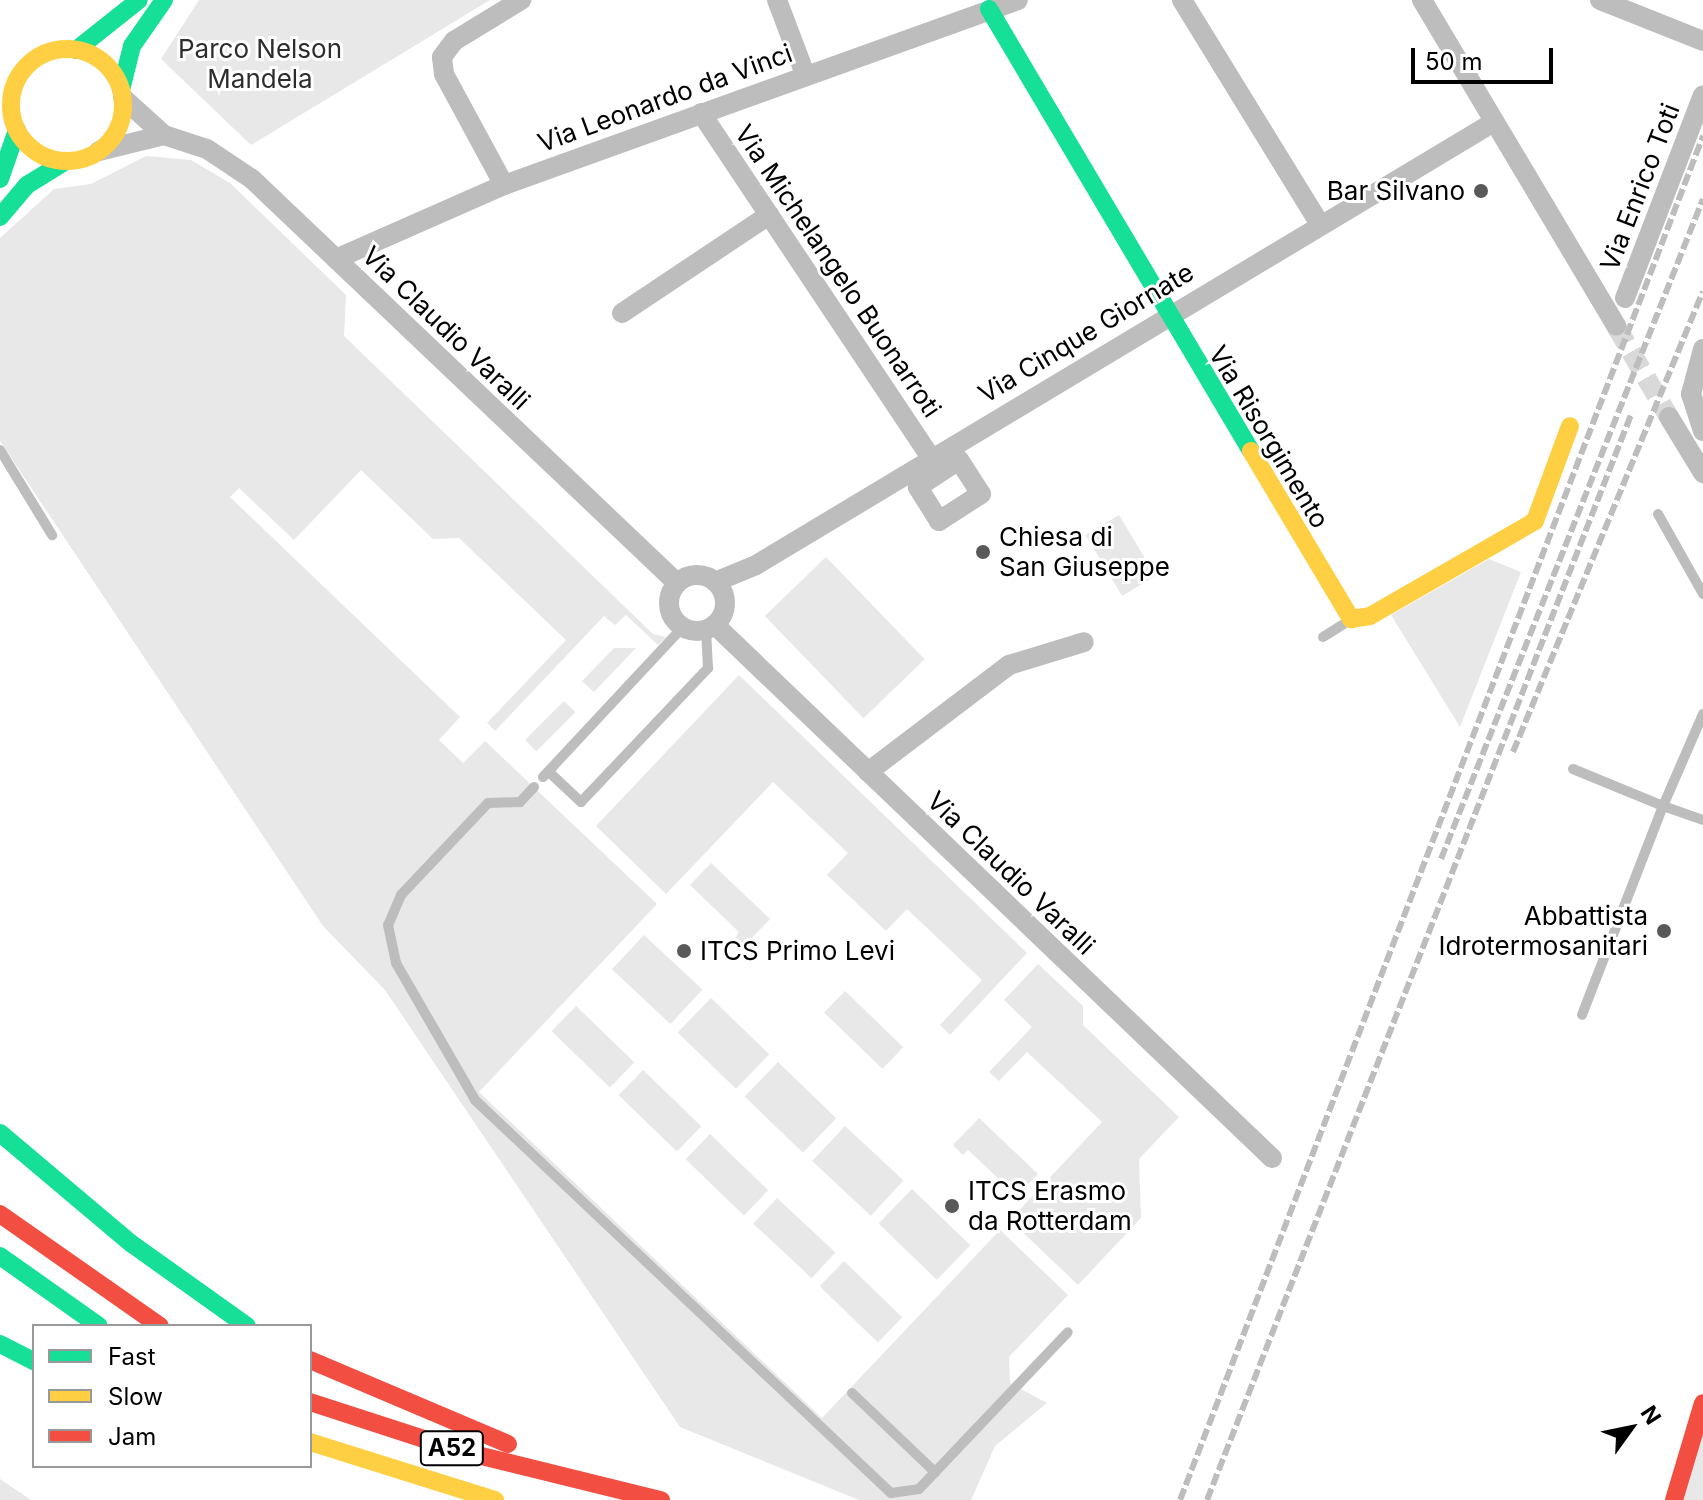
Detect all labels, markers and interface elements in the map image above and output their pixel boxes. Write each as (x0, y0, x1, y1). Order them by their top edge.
scale bar (1415, 32, 1557, 82)
park label: Parco Nelson Mandela (178, 33, 342, 94)
street label: Via Leonardo da Vinci (534, 37, 796, 159)
text: 50 m (1425, 47, 1483, 76)
street label: Via Enrico Toti (1594, 99, 1686, 275)
street label: Via Michelangelo Buonarroti (728, 119, 948, 423)
place label: Bar Silvano (1327, 175, 1465, 207)
marker: Bar Silvano (1472, 182, 1490, 200)
street label: Via Claudio Varalli (356, 240, 536, 416)
street label: Via Cinque Giornate (973, 256, 1199, 410)
street label: Via Risorgimento (1202, 340, 1336, 534)
place label: Chiesa di San Giuseppe (999, 521, 1170, 582)
marker: Chiesa di San Giuseppe (974, 543, 992, 561)
street label: Via Claudio Varalli (921, 785, 1101, 961)
place label: Abbattista Idrotermosanitari (1438, 900, 1648, 962)
marker: Abbattista Idrotermosanitari (1655, 922, 1673, 940)
place label: ITCS Primo Levi (700, 935, 895, 967)
marker: ITCS Primo Levi (675, 942, 693, 960)
place label: ITCS Erasmo da Rotterdam (968, 1175, 1132, 1236)
marker: ITCS Erasmo da Rotterdam (943, 1197, 961, 1215)
legend (32, 1324, 312, 1468)
text: Fast (108, 1342, 156, 1371)
text: Slow (108, 1382, 163, 1411)
north arrow (1591, 1388, 1671, 1468)
text: N (1636, 1401, 1667, 1429)
text: Jam (108, 1422, 156, 1451)
road number: A52 (418, 1428, 486, 1468)

